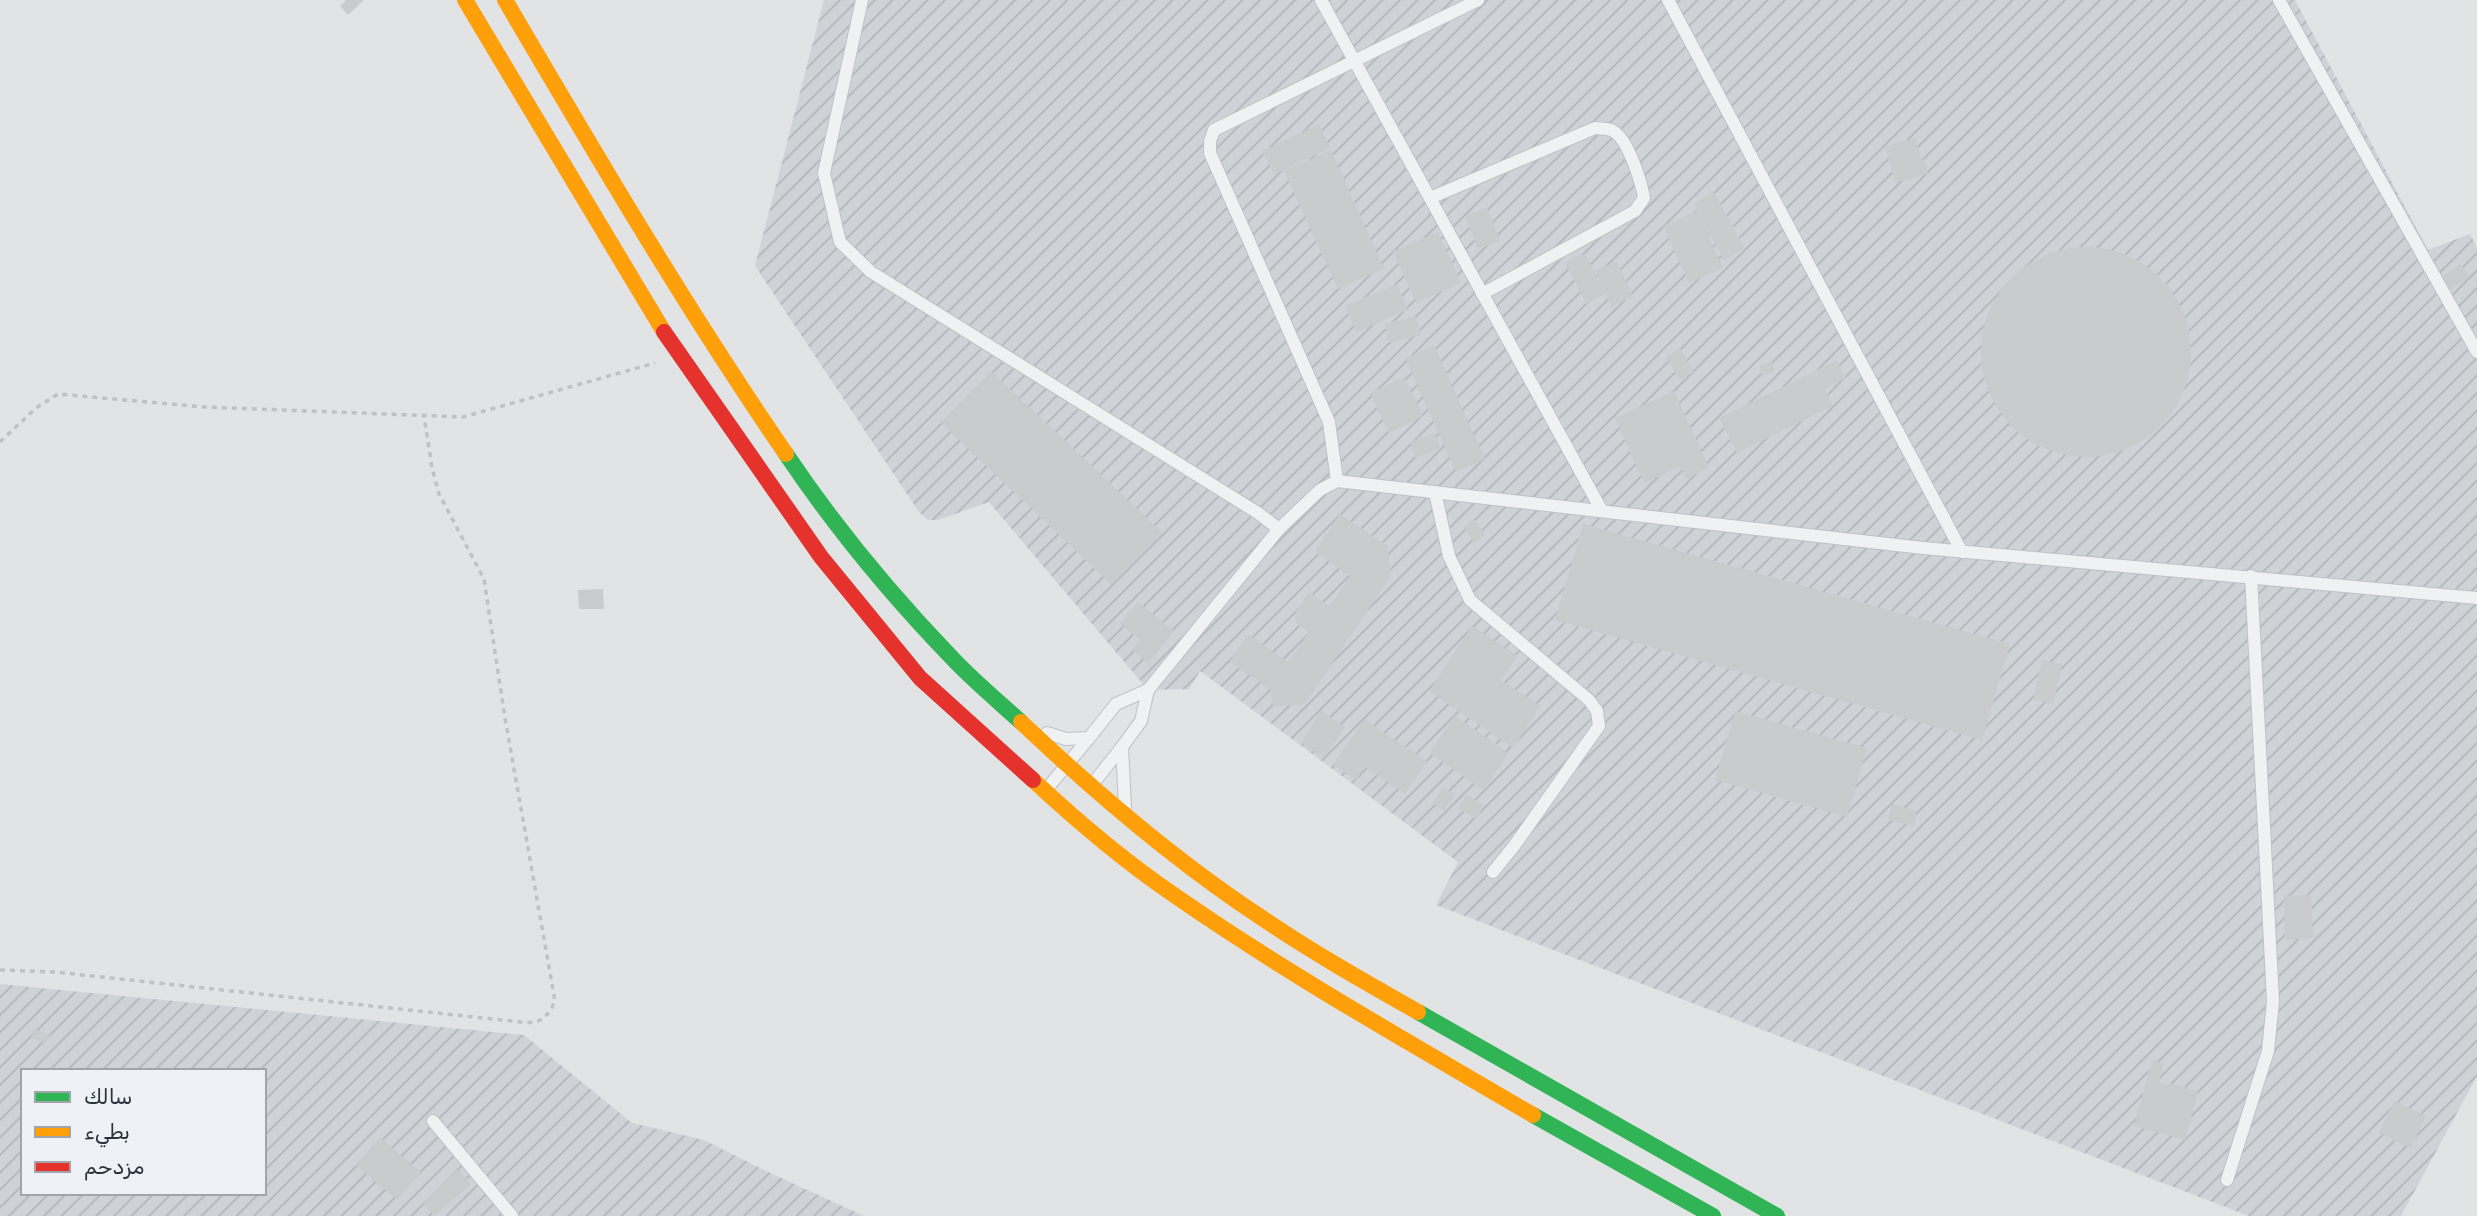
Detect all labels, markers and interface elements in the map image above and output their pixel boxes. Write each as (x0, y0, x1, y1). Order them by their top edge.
legend (21, 1069, 266, 1195)
text: سالك (84, 1084, 132, 1109)
text: بطيء (84, 1119, 130, 1148)
text: مزدحم (84, 1154, 144, 1181)

